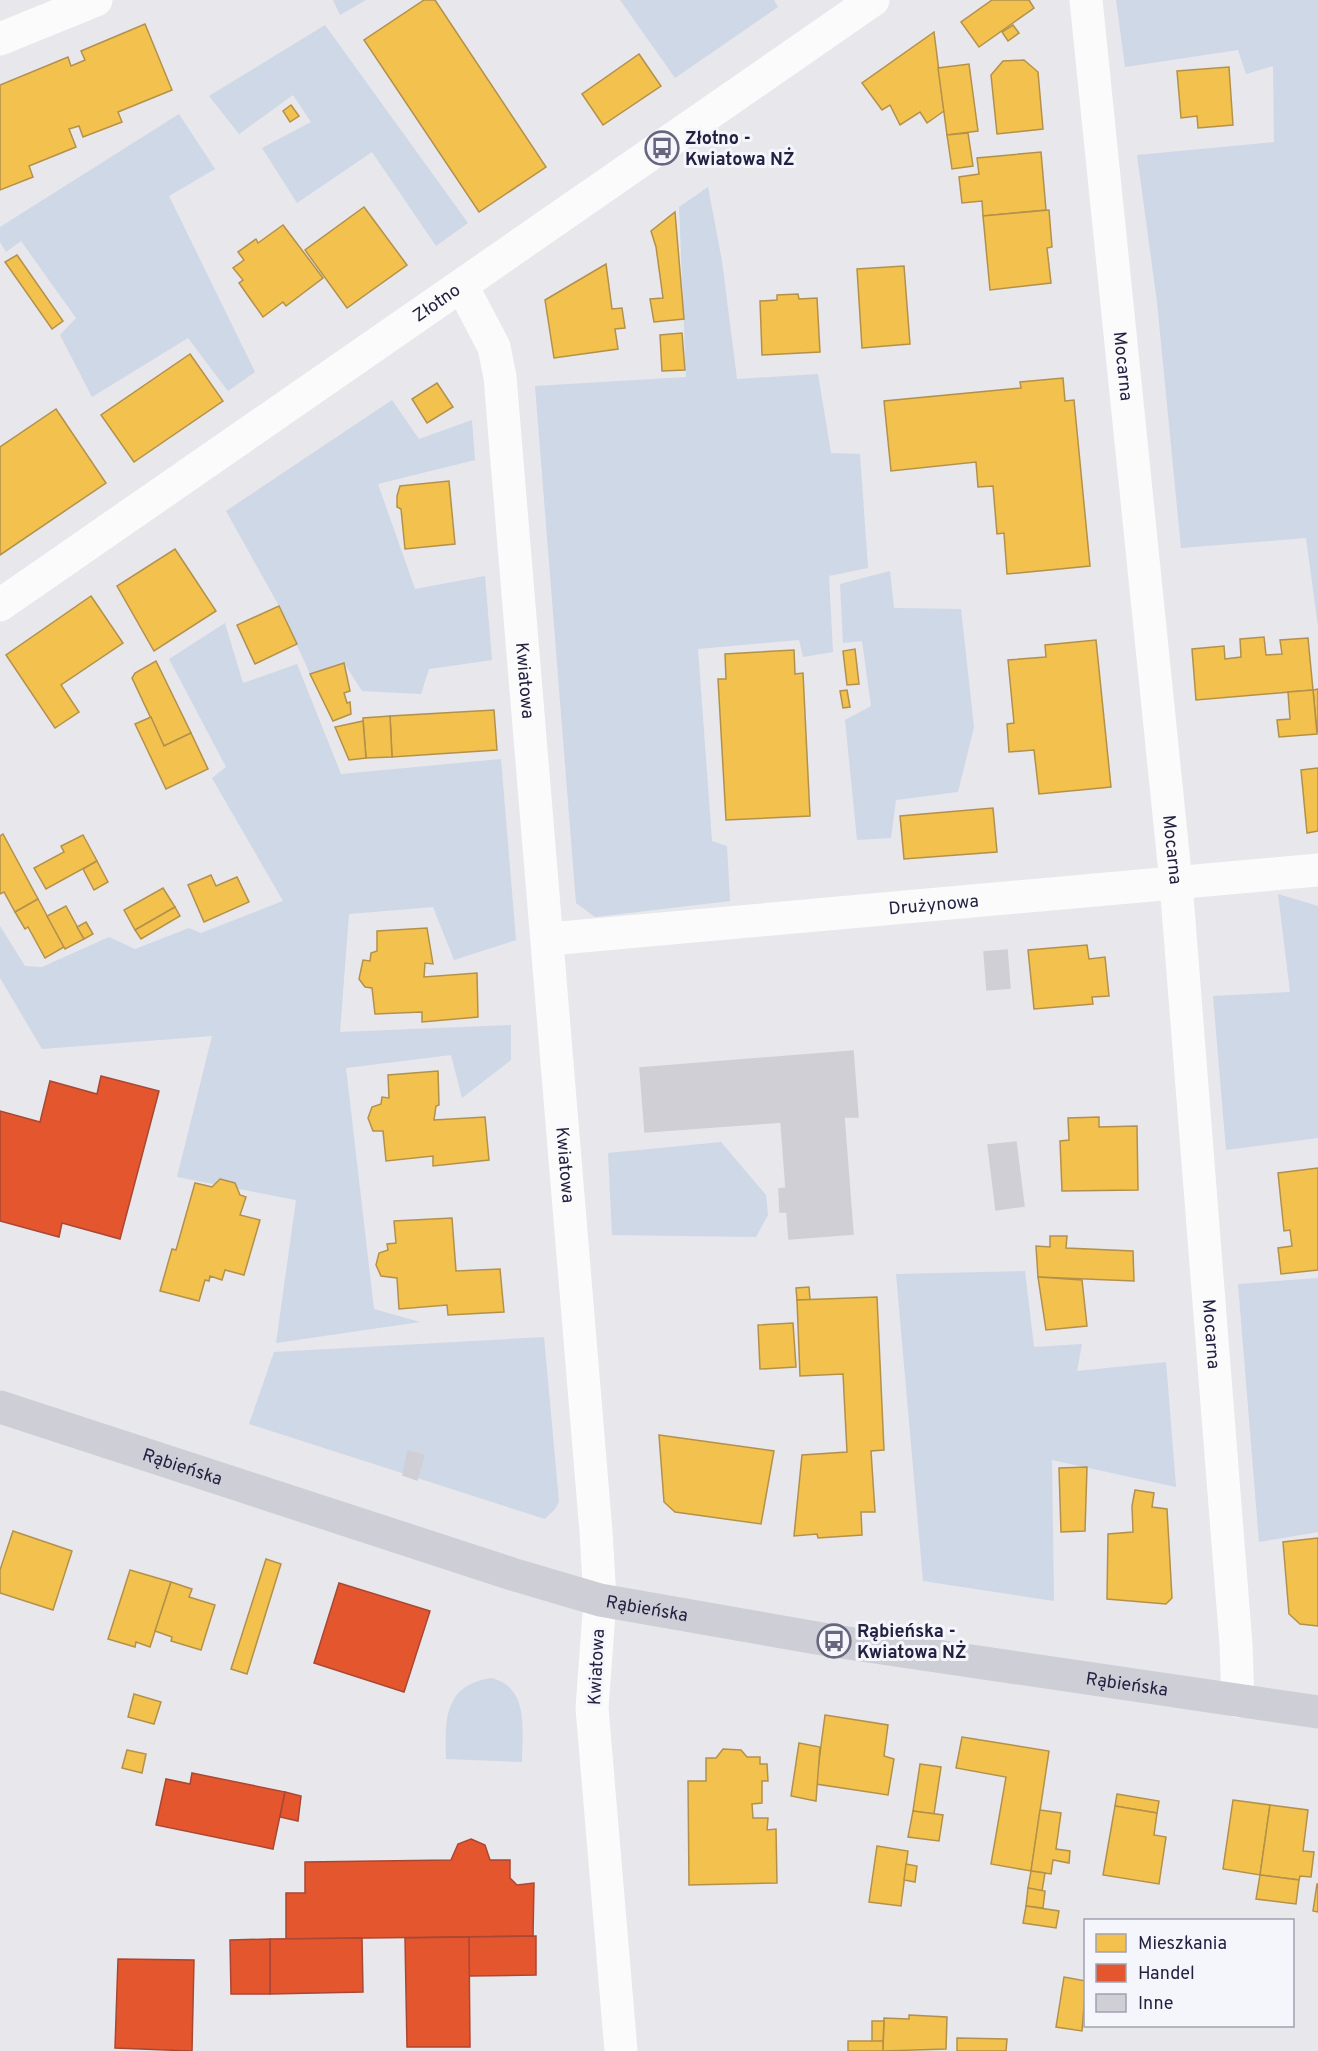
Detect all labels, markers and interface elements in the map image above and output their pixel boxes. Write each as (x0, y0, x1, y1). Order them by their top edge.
place label: Złotno - Kwiatowa NŻ (685, 128, 794, 172)
bus stop icon: Złotno - Kwiatowa NŻ (644, 130, 680, 166)
street label: Złotno (409, 279, 466, 328)
street label: Mocarna (1107, 330, 1137, 402)
street label: Kwiatowa (509, 641, 538, 720)
street label: Mocarna (1156, 814, 1186, 886)
street label: Drużynowa (887, 890, 980, 921)
street label: Kwiatowa (549, 1126, 579, 1204)
street label: Mocarna (1196, 1298, 1224, 1370)
street label: Rąbieńska (139, 1444, 225, 1492)
street label: Rąbieńska (604, 1591, 690, 1628)
place label: Rąbieńska - Kwiatowa NŻ (857, 1621, 966, 1665)
bus stop icon: Rąbieńska - Kwiatowa NŻ (816, 1623, 852, 1659)
street label: Kwiatowa (584, 1628, 611, 1706)
street label: Rąbieńska (1084, 1668, 1169, 1703)
legend (1084, 1919, 1294, 2027)
text: Mieszkania (1138, 1933, 1227, 1956)
text: Handel (1138, 1963, 1195, 1986)
text: Inne (1138, 1993, 1174, 2016)

